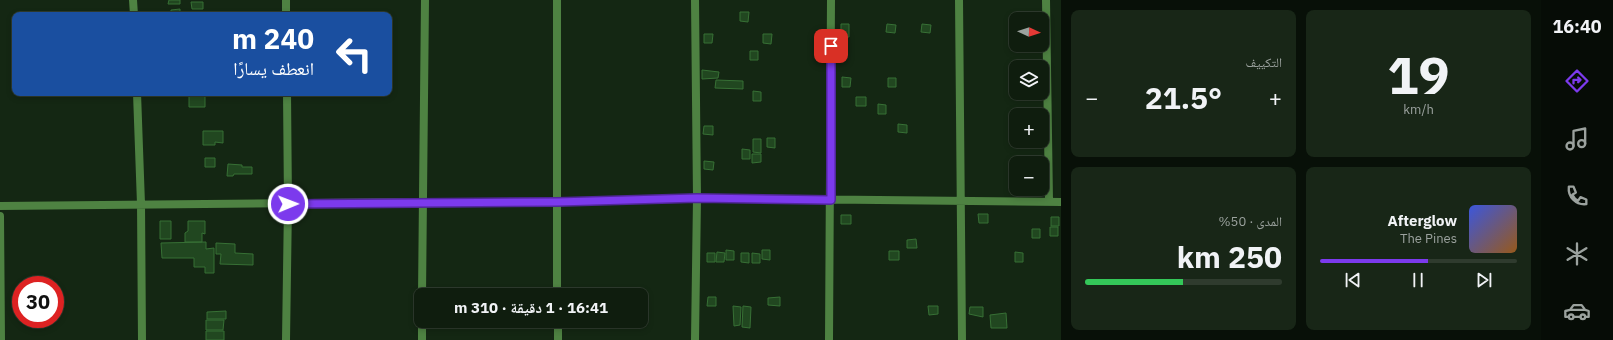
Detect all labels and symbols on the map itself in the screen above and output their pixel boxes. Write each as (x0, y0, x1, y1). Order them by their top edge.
north arrow (1009, 12, 1049, 52)
pin (814, 29, 848, 63)
position arrow (267, 183, 309, 225)
speed limit sign: 30 (12, 276, 64, 328)

